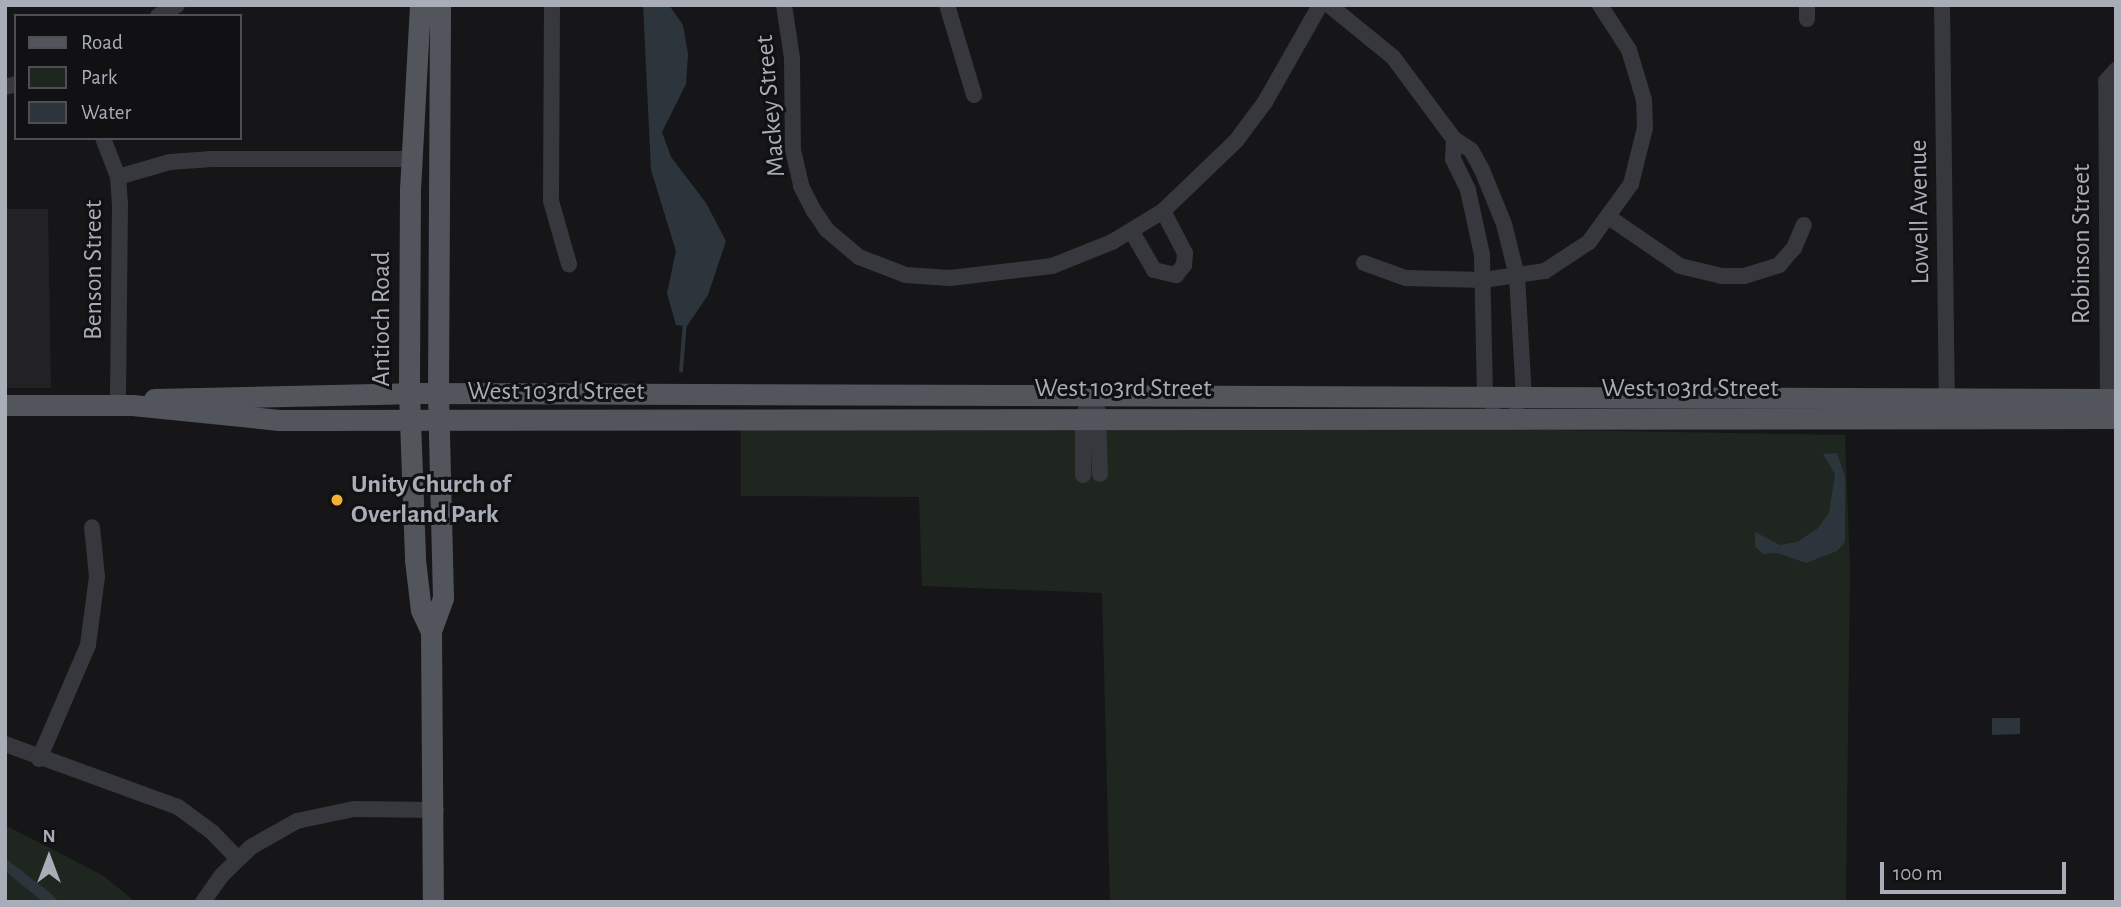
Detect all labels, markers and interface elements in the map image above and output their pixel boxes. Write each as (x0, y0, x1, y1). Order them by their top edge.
legend (14, 14, 242, 140)
text: Road (81, 32, 123, 53)
street label: Mackey Street (749, 34, 793, 178)
text: Park (81, 67, 117, 88)
text: Water (81, 102, 131, 123)
street label: Lowell Avenue (1903, 139, 1937, 285)
street label: Robinson Street (2066, 164, 2098, 324)
street label: Benson Street (78, 200, 110, 340)
street label: Antioch Road (366, 251, 398, 387)
street label: West 103rd Street (1035, 373, 1211, 405)
street label: West 103rd Street (1602, 373, 1778, 405)
street label: West 103rd Street (468, 376, 644, 408)
place label: Unity Church of Overland Park (351, 469, 510, 530)
marker: Unity Church of Overland Park (329, 492, 345, 508)
north arrow (14, 823, 84, 893)
text: N (42, 827, 56, 846)
scale bar (1883, 848, 2068, 892)
text: 100 m (1893, 863, 1943, 884)

